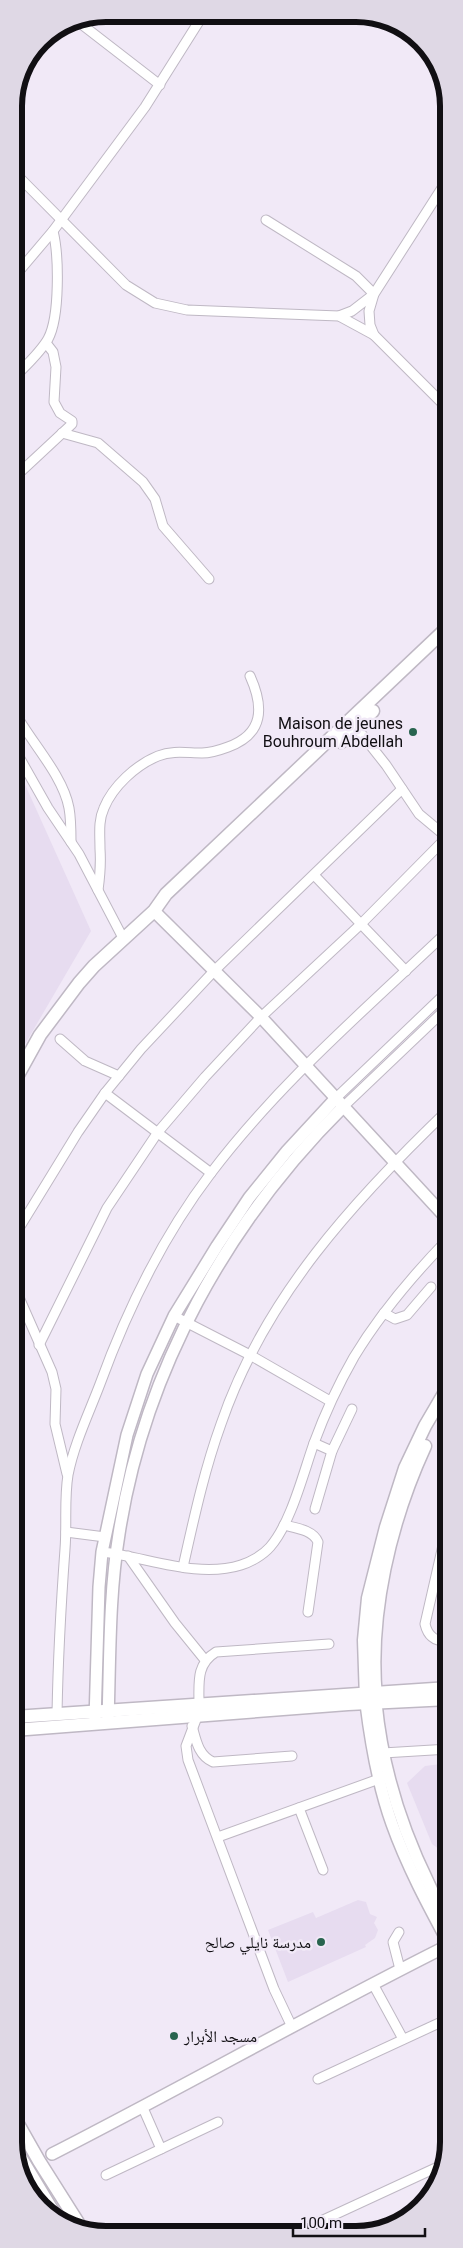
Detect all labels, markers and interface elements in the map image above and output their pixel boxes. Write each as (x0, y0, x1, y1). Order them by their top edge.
place label: Maison de jeunes Bouhroum Abdellah (263, 714, 403, 751)
marker: Maison de jeunes Bouhroum Abdellah (407, 726, 419, 738)
place label: مدرسة نايلي صالح (205, 1933, 311, 1955)
marker: مدرسة نايلي صالح (315, 1936, 327, 1948)
place label: مسجد الأبرار (183, 2027, 257, 2046)
marker: مسجد الأبرار (168, 2030, 180, 2042)
scale bar (293, 2206, 426, 2238)
text: 100 m (300, 2214, 342, 2232)

